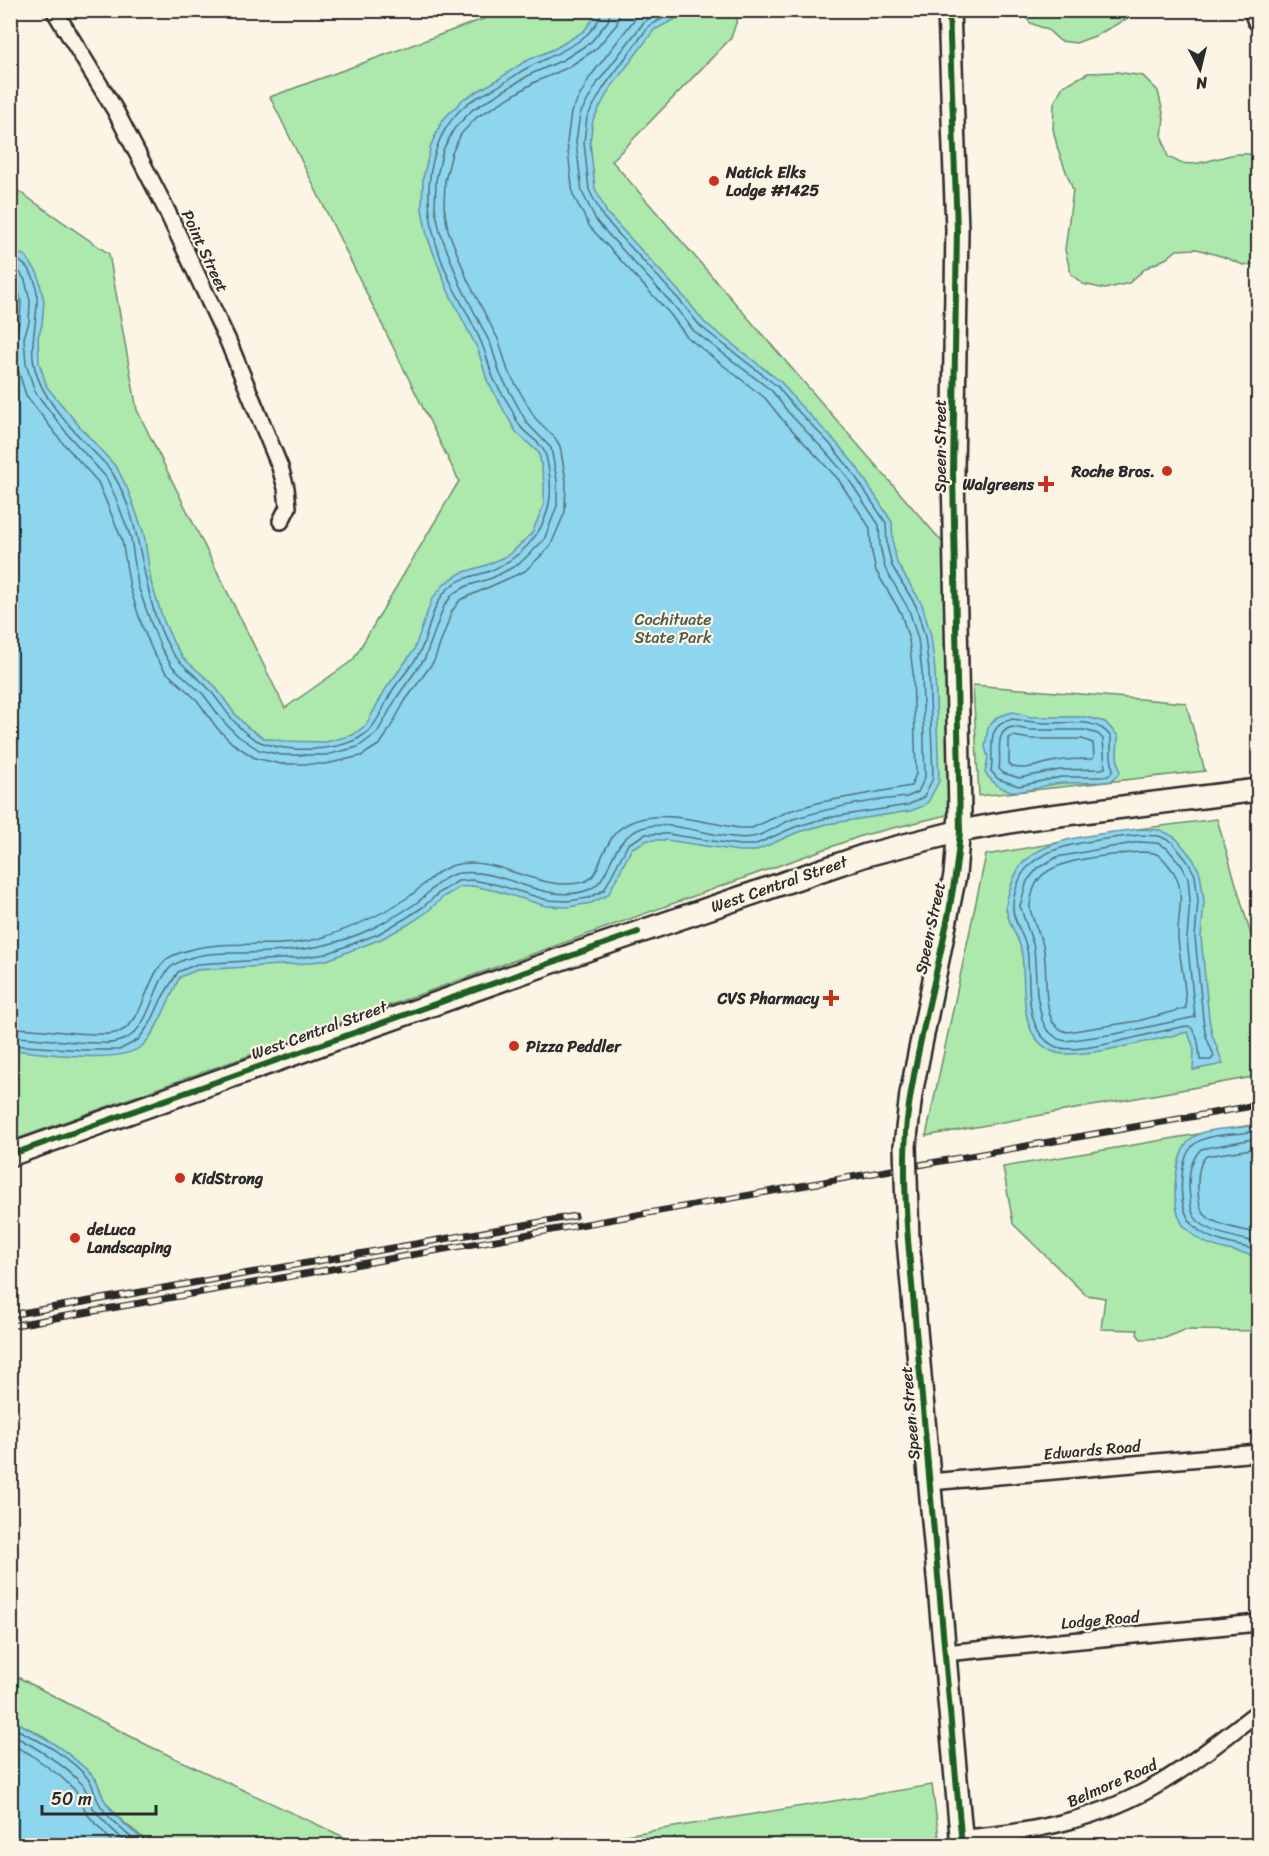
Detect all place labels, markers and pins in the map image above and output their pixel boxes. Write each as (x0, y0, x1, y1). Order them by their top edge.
place label: Natick Elks Lodge #1425 (725, 158, 820, 205)
marker: Natick Elks Lodge #1425 (707, 174, 721, 188)
place label: Roche Bros. (1070, 457, 1155, 486)
marker: Roche Bros. (1160, 464, 1174, 478)
place label: Walgreens (963, 470, 1035, 499)
marker: Walgreens (1039, 477, 1053, 491)
place label: CVS Pharmacy (717, 984, 820, 1013)
marker: CVS Pharmacy (824, 991, 838, 1005)
place label: Pizza Peddler (526, 1032, 622, 1061)
marker: Pizza Peddler (507, 1039, 521, 1053)
place label: KidStrong (191, 1164, 264, 1193)
marker: KidStrong (173, 1171, 187, 1185)
place label: deLuca Landscaping (87, 1215, 173, 1262)
marker: deLuca Landscaping (68, 1231, 82, 1245)

